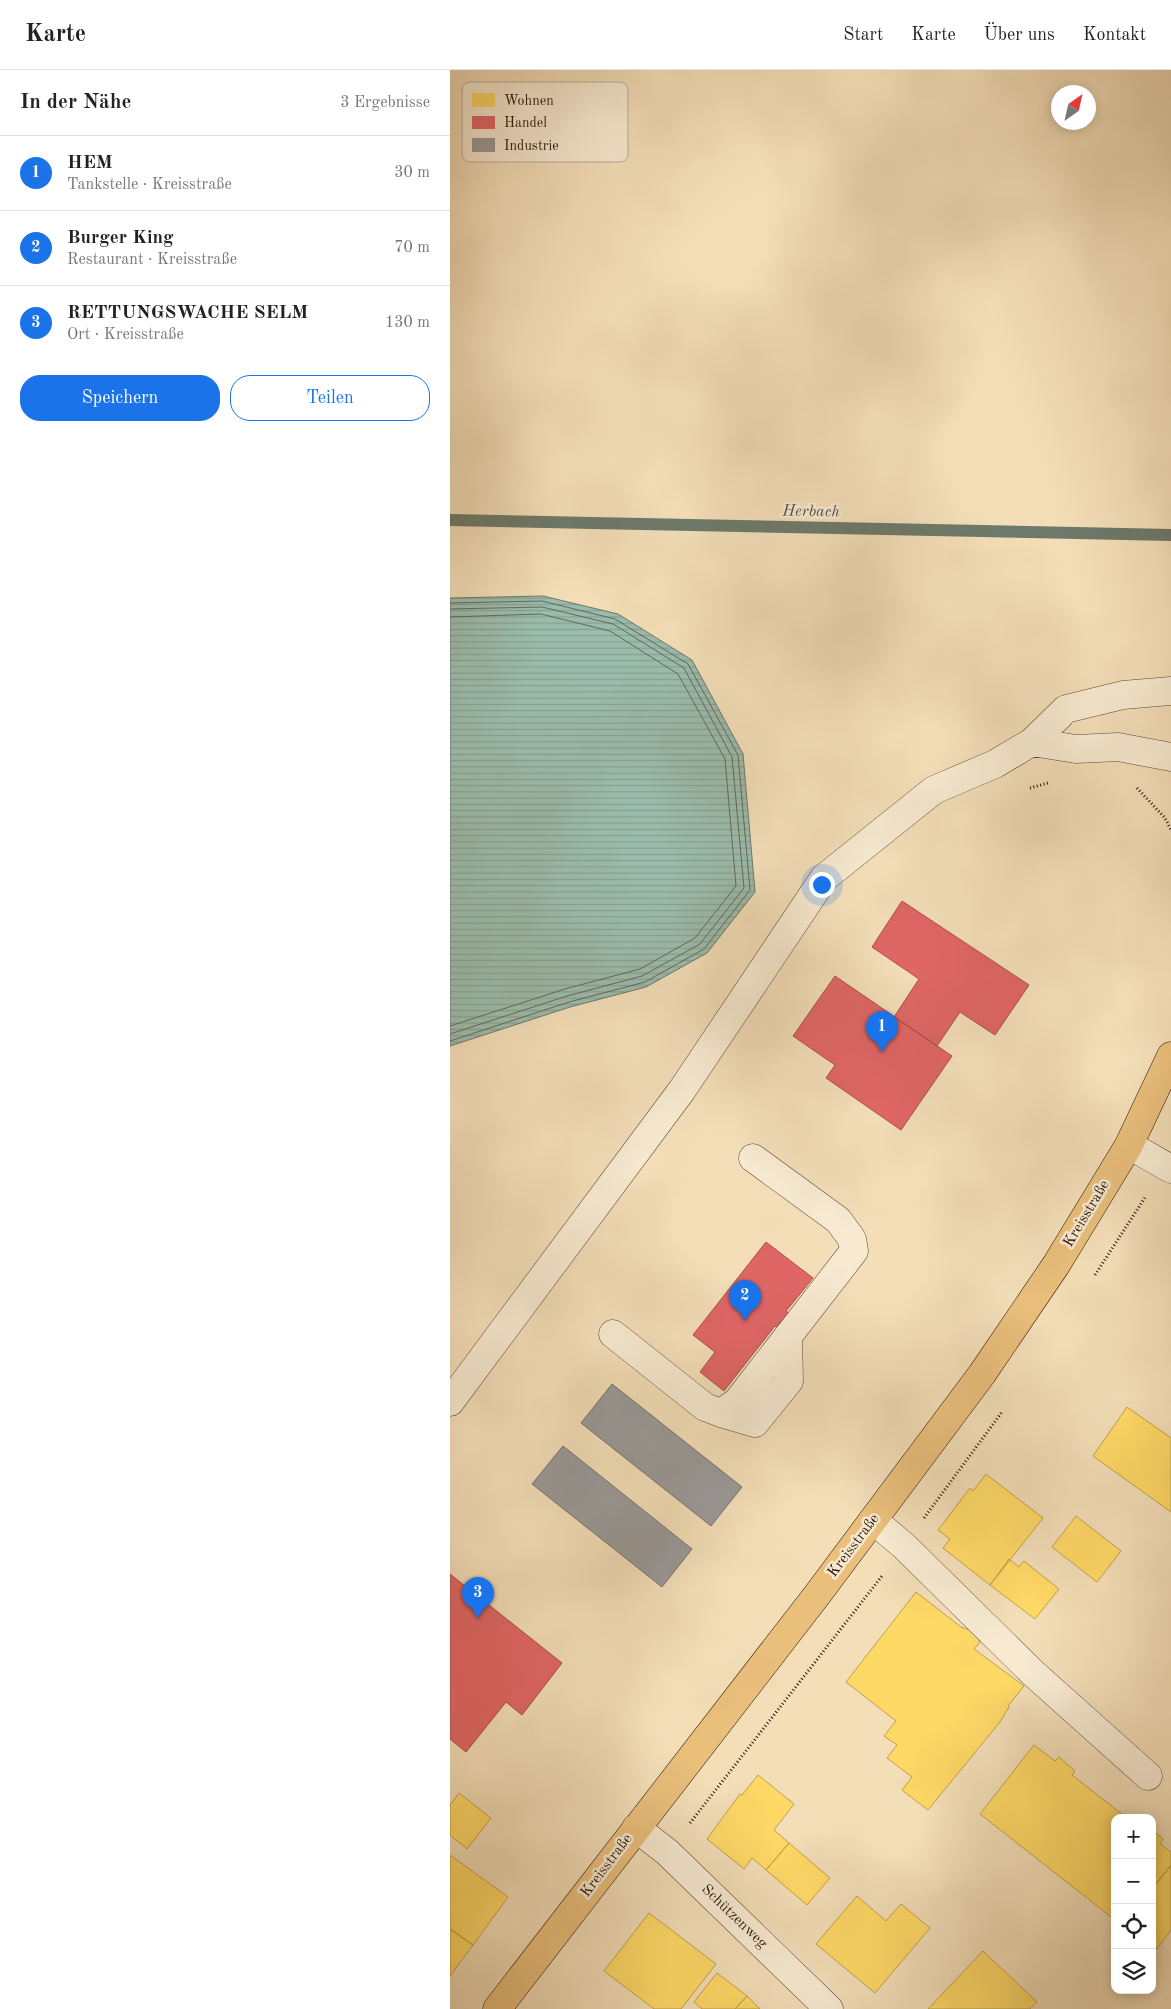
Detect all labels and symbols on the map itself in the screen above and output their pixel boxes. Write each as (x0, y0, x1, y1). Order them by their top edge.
legend (462, 82, 628, 162)
north arrow (1051, 85, 1096, 130)
text: Wohnen (504, 94, 554, 108)
text: Handel (504, 116, 547, 130)
text: Industrie (504, 139, 559, 153)
water label: Herbach (781, 503, 840, 521)
your location (809, 872, 835, 898)
pin: 1 (866, 1011, 898, 1052)
street label: Kreisstraße (1061, 1178, 1113, 1250)
pin: 2 (729, 1280, 761, 1321)
street label: Kreisstraße (825, 1511, 883, 1580)
pin: 3 (462, 1577, 494, 1618)
street label: Kreisstraße (578, 1831, 636, 1900)
street label: Schützenweg (698, 1882, 770, 1952)

